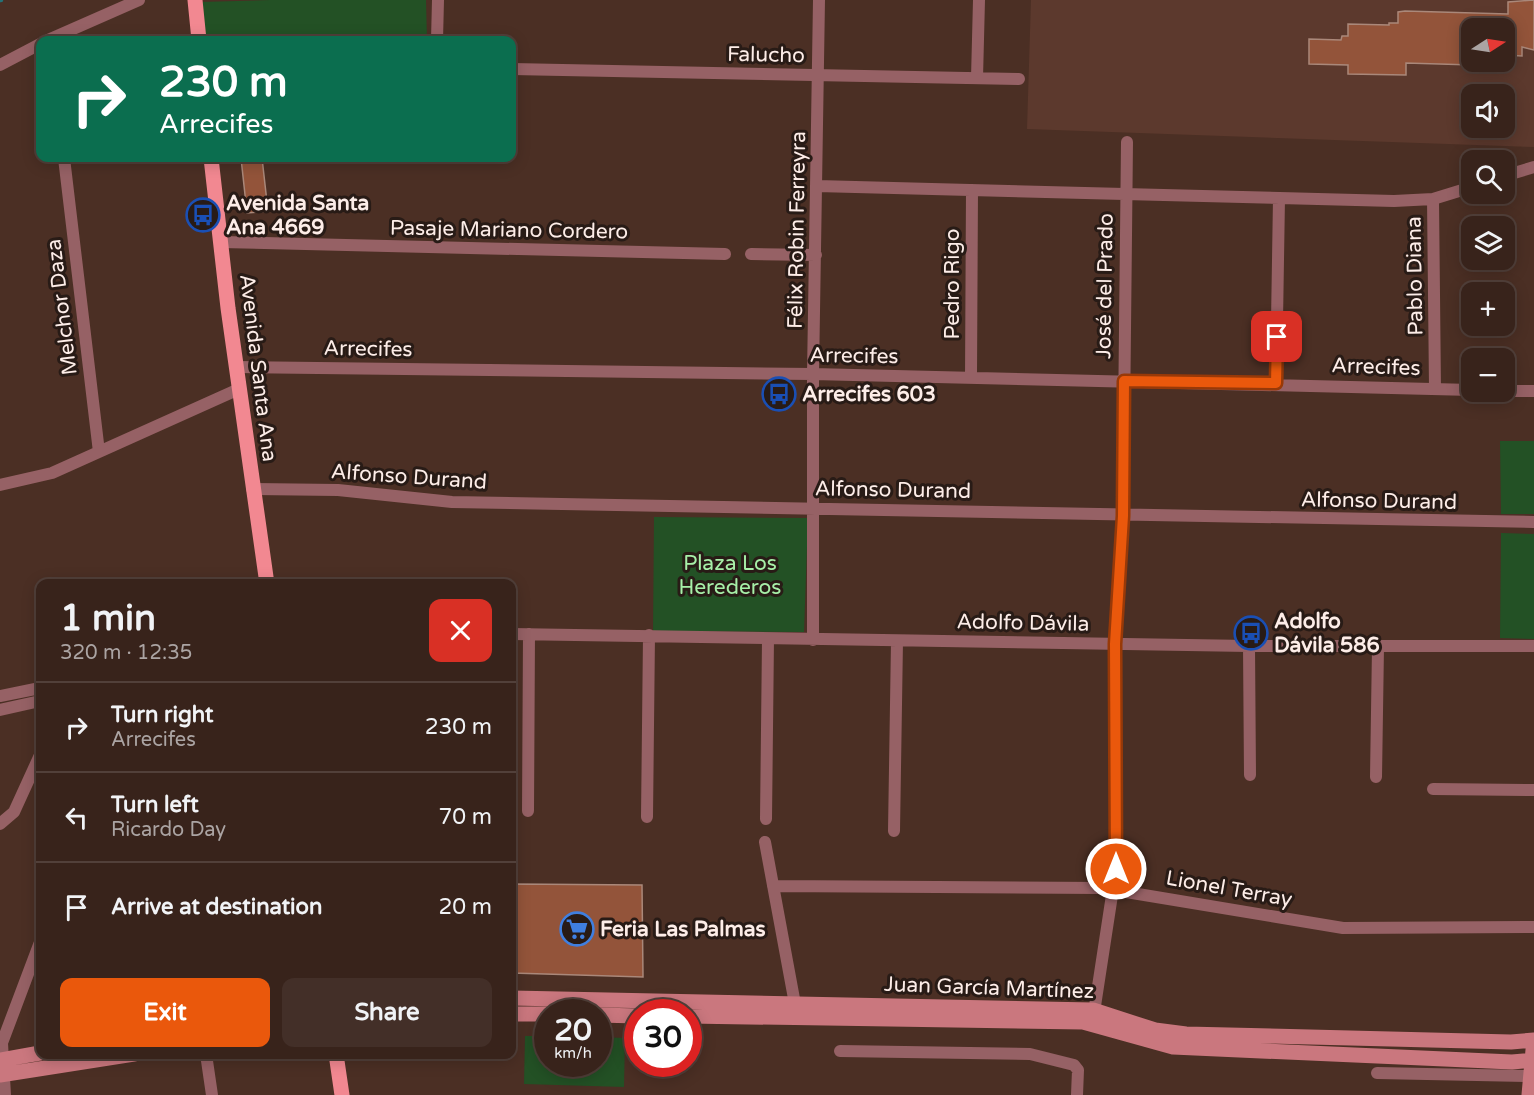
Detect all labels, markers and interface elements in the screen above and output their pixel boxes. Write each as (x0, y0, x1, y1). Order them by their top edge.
north arrow (1461, 18, 1515, 72)
map controls (1461, 18, 1515, 402)
street label: Falucho (727, 42, 805, 68)
text: 230 m (159, 57, 288, 108)
icon: right (60, 60, 138, 138)
button: sound (1461, 84, 1515, 138)
text: Arrecifes (159, 108, 273, 141)
street label: Félix Robin Ferreyra (783, 131, 811, 329)
button: search (1461, 150, 1515, 204)
place label: Avenida Santa Ana 4669 (226, 191, 369, 240)
bus stop icon: Avenida Santa Ana 4669 (185, 197, 221, 233)
street label: José del Prado (1091, 213, 1119, 359)
street label: Pasaje Mariano Cordero (390, 215, 628, 245)
street label: Pablo Diana (1401, 216, 1429, 336)
button: layers (1461, 216, 1515, 270)
street label: Pedro Rigo (940, 228, 965, 340)
street label: Melchor Daza (41, 237, 83, 377)
street label: Avenida Santa Ana (234, 273, 282, 463)
button: + (1461, 282, 1515, 336)
pin (1251, 311, 1302, 362)
icon: arrive (1260, 320, 1293, 353)
street label: Arrecifes (323, 336, 413, 362)
street label: Arrecifes (809, 343, 899, 369)
button: − (1461, 348, 1515, 402)
street label: Arrecifes (1331, 353, 1421, 381)
bus stop icon: Arrecifes 603 (761, 376, 797, 412)
place label: Arrecifes 603 (802, 382, 936, 407)
street label: Alfonso Durand (330, 459, 488, 495)
street label: Alfonso Durand (815, 476, 971, 504)
street label: Alfonso Durand (1301, 487, 1457, 515)
park label: Plaza Los Herederos (679, 551, 781, 600)
text: 1 min (60, 597, 156, 640)
button: close (429, 599, 492, 662)
street label: Adolfo Dávila (956, 609, 1090, 637)
place label: Adolfo Dávila 586 (1274, 609, 1380, 658)
bus stop icon: Adolfo Dávila 586 (1233, 615, 1269, 651)
text: 320 m · 12:35 (60, 641, 192, 665)
text: Turn right (111, 702, 213, 728)
icon: right (60, 711, 93, 744)
text: 230 m (425, 714, 492, 740)
text: Arrecifes (111, 728, 196, 752)
text: Turn left (111, 792, 199, 818)
icon: left (60, 801, 93, 834)
text: 70 m (438, 804, 492, 830)
text: Ricardo Day (111, 818, 226, 842)
position arrow (1084, 837, 1148, 901)
street label: Lionel Terray (1164, 866, 1294, 912)
icon: arrive (60, 891, 93, 924)
text: Arrive at destination (111, 894, 322, 920)
text: 20 m (438, 894, 492, 920)
supermarket icon: Feria Las Palmas (559, 911, 595, 947)
place label: Feria Las Palmas (600, 917, 766, 942)
street label: Juan García Martínez (883, 972, 1095, 1004)
button: Exit (60, 978, 270, 1047)
button: Share (282, 978, 492, 1047)
speed limit sign: 30 (624, 999, 702, 1077)
text: 20 (554, 1012, 592, 1049)
text: km/h (554, 1044, 592, 1062)

